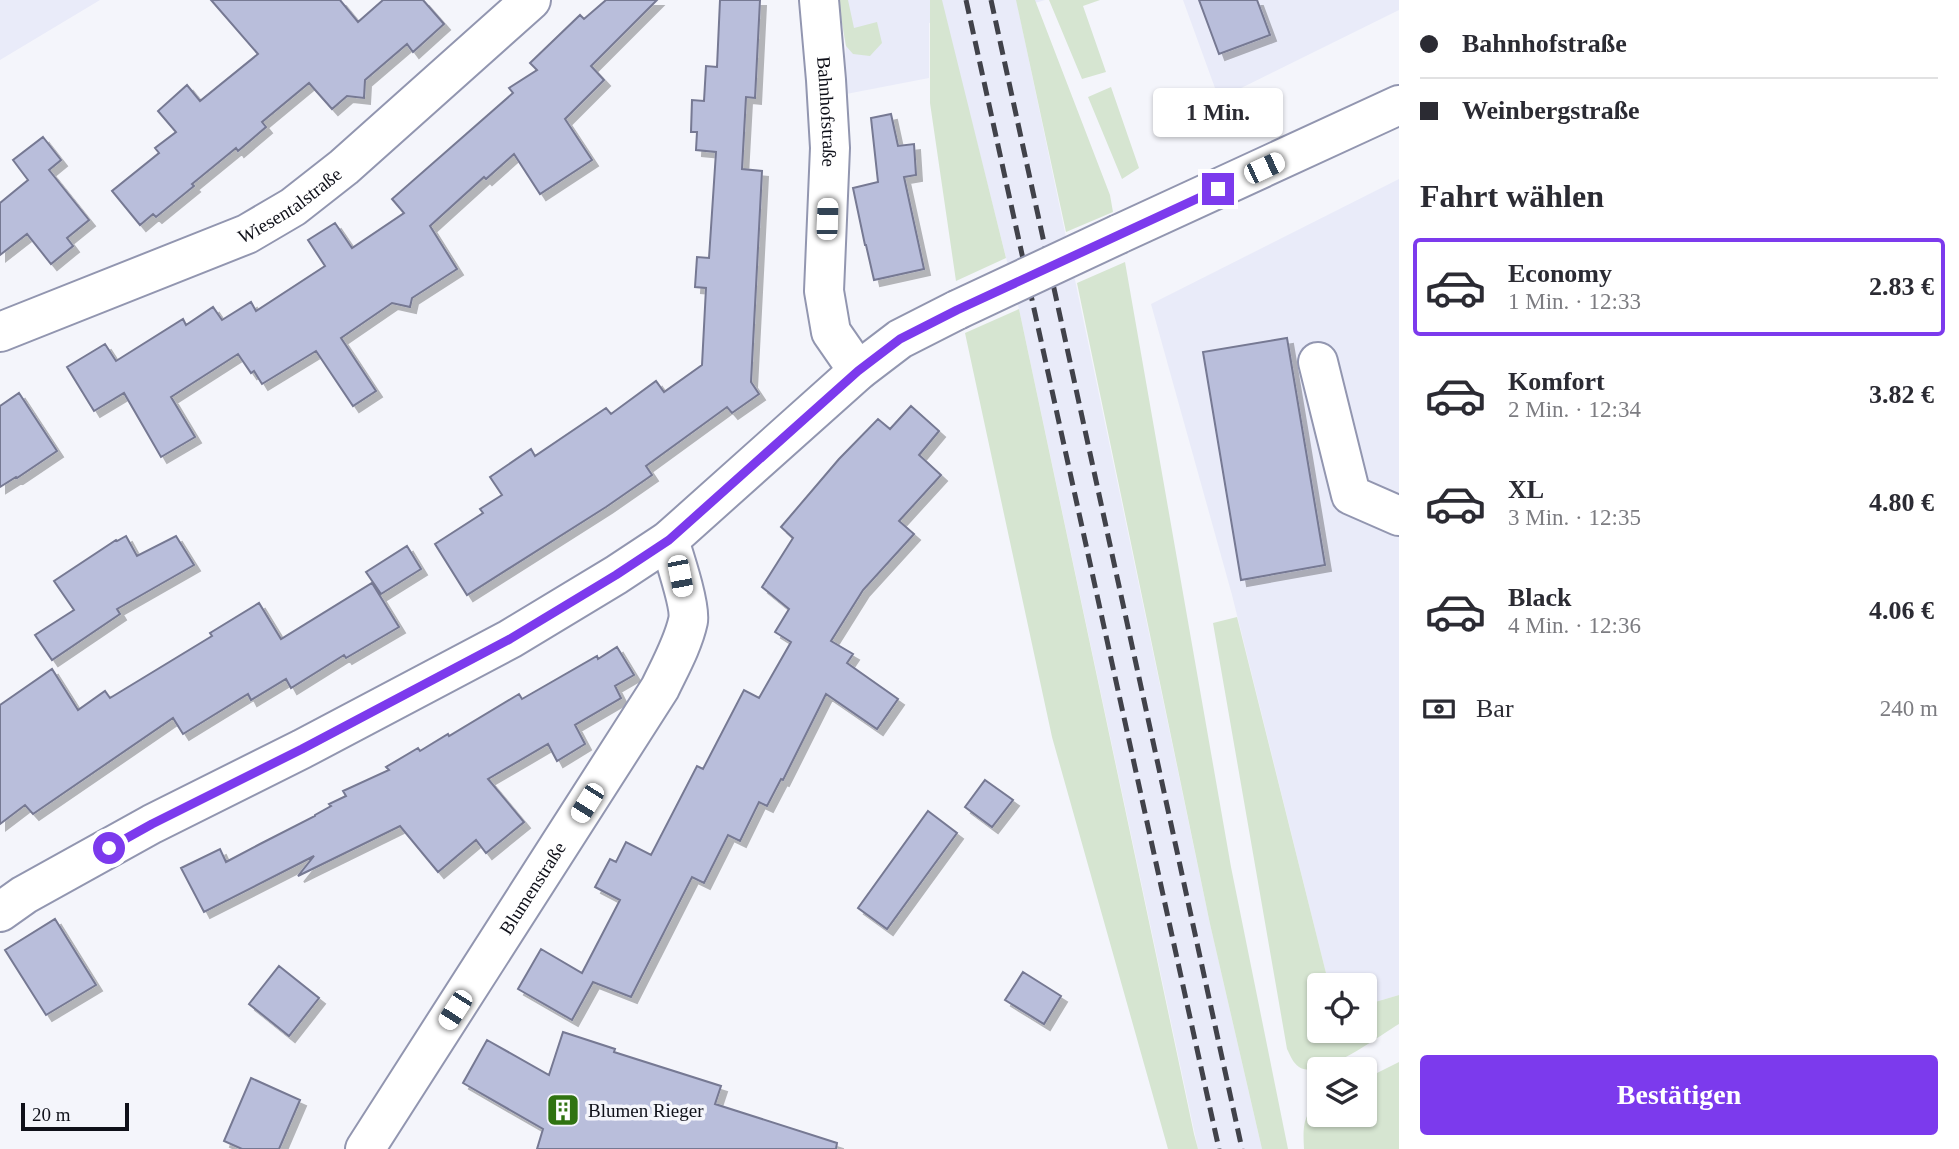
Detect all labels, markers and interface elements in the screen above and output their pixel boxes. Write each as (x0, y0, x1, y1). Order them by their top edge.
text: Bahnhofstraße (1462, 29, 1627, 58)
street label: Bahnhofstraße (813, 55, 841, 167)
callout: 1 Min. (1153, 88, 1283, 136)
text: Weinbergstraße (1462, 96, 1640, 125)
text: 1 Min. (1186, 100, 1250, 125)
car (1241, 150, 1288, 186)
street label: Wiesentalstraße (235, 163, 345, 247)
route end (1202, 173, 1234, 205)
text: Fahrt wählen (1420, 178, 1604, 214)
car (816, 198, 839, 240)
icon: car (1424, 256, 1487, 319)
text: Economy (1508, 259, 1612, 288)
text: 2.83 € (1869, 272, 1934, 301)
text: 1 Min. · 12:33 (1508, 289, 1641, 314)
icon: car (1424, 364, 1487, 427)
text: Komfort (1508, 367, 1605, 396)
text: 3.82 € (1869, 380, 1934, 409)
text: 2 Min. · 12:34 (1508, 397, 1641, 422)
icon: car (1424, 472, 1487, 535)
text: XL (1508, 475, 1544, 504)
text: 4.80 € (1869, 488, 1934, 517)
text: 3 Min. · 12:35 (1508, 505, 1641, 530)
car (666, 553, 695, 599)
icon: car (1424, 580, 1487, 643)
text: Black (1508, 583, 1572, 612)
text: 4.06 € (1869, 596, 1934, 625)
text: 4 Min. · 12:36 (1508, 613, 1641, 638)
icon: cash (1420, 690, 1458, 728)
text: Bar (1476, 694, 1514, 723)
text: 240 m (1880, 696, 1938, 721)
car (567, 780, 608, 826)
route start (93, 832, 125, 864)
street label: Blumenstraße (495, 838, 569, 938)
map controls (1307, 973, 1377, 1127)
button: locate (1307, 973, 1377, 1043)
car (435, 987, 476, 1033)
button: Bestätigen (1420, 1055, 1938, 1135)
button: layers (1307, 1057, 1377, 1127)
building icon: Blumen Rieger (544, 1091, 582, 1129)
scale bar (21, 1100, 130, 1132)
place label: Blumen Rieger (588, 1100, 704, 1121)
text: 20 m (32, 1104, 71, 1125)

